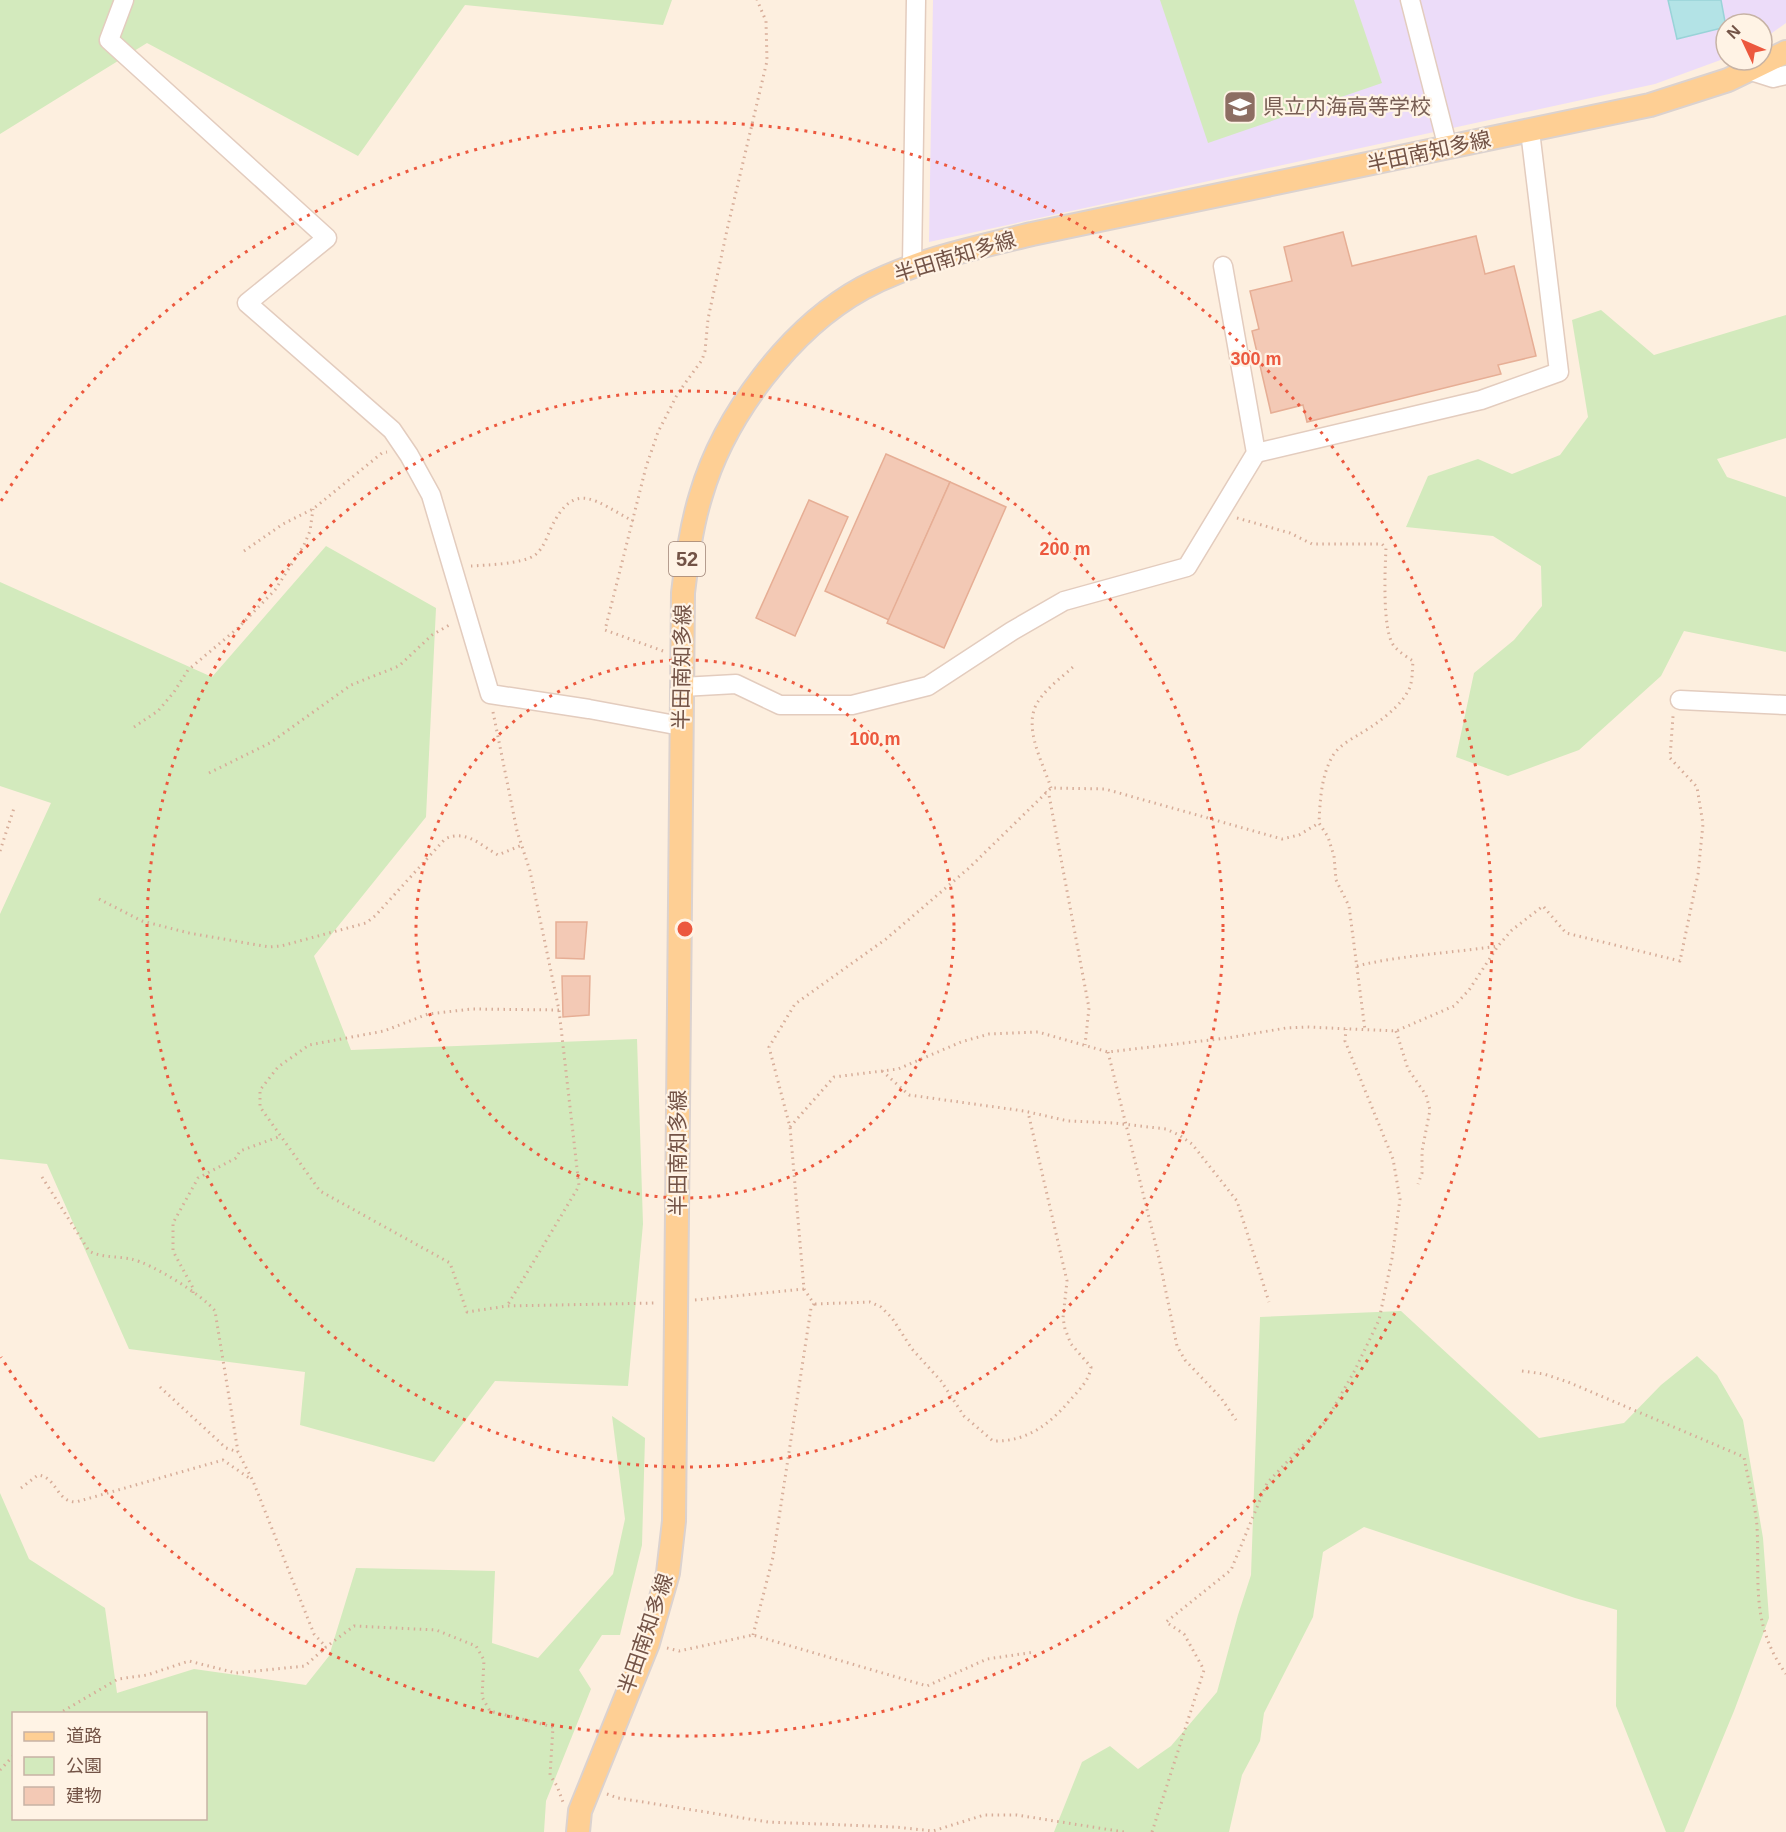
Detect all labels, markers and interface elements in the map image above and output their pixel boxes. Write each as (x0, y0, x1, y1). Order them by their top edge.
north arrow (1714, 12, 1774, 72)
text: N (1723, 22, 1744, 42)
school or university icon: 県立内海高等学校 (1222, 89, 1258, 125)
place label: 県立内海高等学校 (1263, 95, 1431, 118)
street label: 半田南知多線 (1365, 127, 1493, 176)
street label: 半田南知多線 (891, 227, 1018, 286)
text: 300 m (1230, 349, 1282, 369)
text: 200 m (1039, 539, 1091, 559)
road number: 52 (669, 542, 705, 576)
street label: 半田南知多線 (669, 604, 694, 730)
text: 100 m (849, 729, 901, 749)
centre of rings (675, 919, 695, 939)
street label: 半田南知多線 (666, 1090, 689, 1216)
street label: 半田南知多線 (614, 1571, 677, 1697)
legend (12, 1712, 207, 1820)
text: 道路 (66, 1726, 102, 1746)
text: 公園 (66, 1756, 102, 1776)
text: 建物 (66, 1786, 102, 1806)

